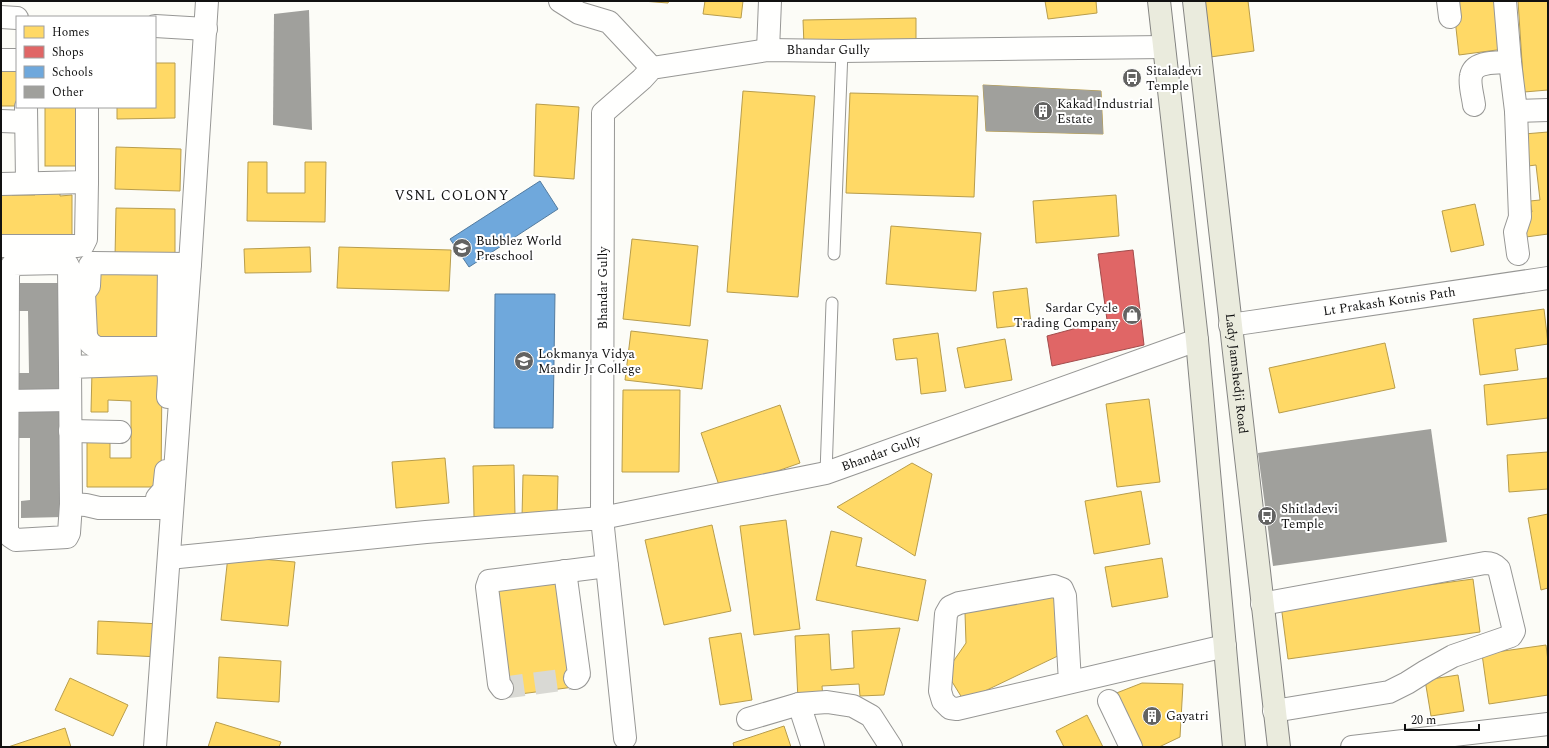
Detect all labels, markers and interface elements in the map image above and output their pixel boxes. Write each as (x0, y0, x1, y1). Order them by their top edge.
legend (16, 16, 156, 108)
text: Homes (52, 23, 90, 42)
street label: Bhandar Gully (786, 40, 870, 60)
text: Shops (52, 43, 84, 62)
place label: Sitaladevi Temple (1146, 61, 1202, 96)
text: Schools (52, 63, 93, 82)
bus stop icon: Sitaladevi Temple (1121, 67, 1143, 89)
text: Other (52, 83, 84, 102)
place label: Kakad Industrial Estate (1057, 94, 1153, 129)
building icon: Kakad Industrial Estate (1032, 100, 1054, 122)
district label: VSNL COLONY (394, 185, 510, 206)
place label: Bubblez World Preschool (476, 231, 562, 266)
school or university icon: Bubblez World Preschool (451, 237, 473, 259)
street label: Bhandar Gully (593, 246, 613, 330)
street label: Lt Prakash Kotnis Path (1322, 282, 1457, 321)
place label: Sardar Cycle Trading Company (1014, 298, 1119, 333)
shop icon: Sardar Cycle Trading Company (1121, 304, 1143, 326)
street label: Lady Jamshedji Road (1220, 312, 1253, 435)
place label: Lokmanya Vidya Mandir Jr College (538, 344, 641, 379)
school or university icon: Lokmanya Vidya Mandir Jr College (513, 350, 535, 372)
street label: Bhandar Gully (839, 430, 924, 477)
place label: Shitladevi Temple (1281, 499, 1338, 534)
bus stop icon: Shitladevi Temple (1256, 505, 1278, 527)
building icon: Gayatri (1141, 705, 1163, 727)
place label: Gayatri (1166, 706, 1209, 726)
scale bar (1405, 706, 1479, 732)
text: 20 m (1411, 711, 1436, 730)

